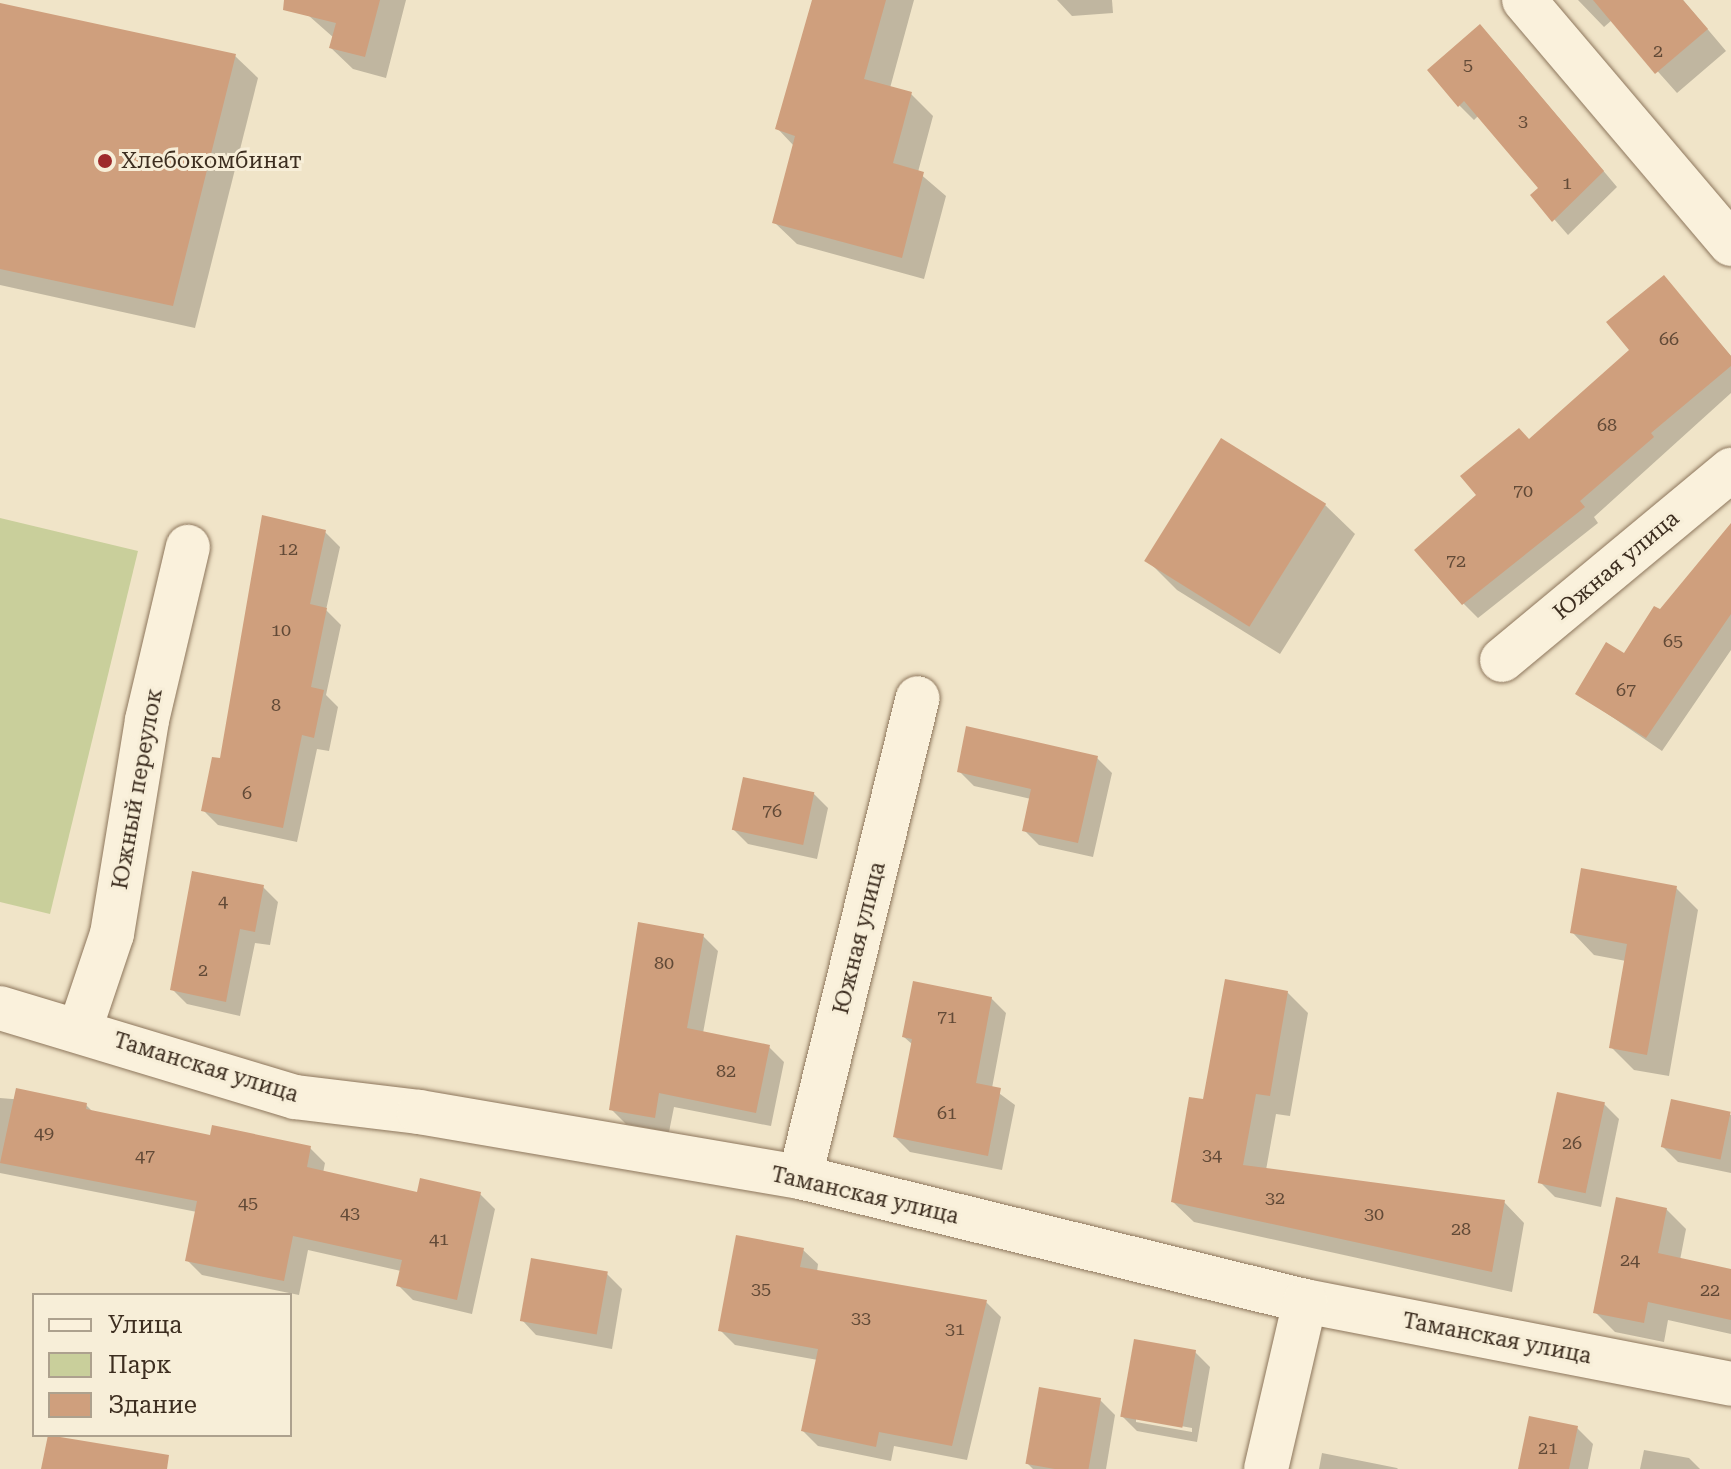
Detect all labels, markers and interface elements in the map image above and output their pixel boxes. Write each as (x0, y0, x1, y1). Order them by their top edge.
house number: 2 (1653, 40, 1663, 62)
house number: 5 (1463, 54, 1473, 76)
house number: 3 (1518, 110, 1528, 132)
place label: Хлебокомбинат (121, 148, 302, 174)
marker: Хлебокомбинат (96, 152, 114, 170)
house number: 1 (1562, 172, 1572, 194)
house number: 66 (1659, 328, 1679, 350)
house number: 68 (1597, 414, 1617, 436)
house number: 70 (1513, 480, 1533, 502)
street label: Южная улица (1548, 505, 1684, 625)
house number: 12 (278, 538, 298, 560)
house number: 72 (1446, 550, 1466, 572)
house number: 10 (271, 619, 291, 641)
house number: 65 (1663, 630, 1683, 652)
house number: 67 (1616, 679, 1636, 701)
street label: Южный переулок (106, 687, 168, 891)
house number: 8 (271, 694, 281, 716)
house number: 6 (242, 782, 252, 804)
house number: 76 (762, 800, 782, 822)
street label: Южная улица (827, 859, 891, 1017)
house number: 4 (218, 890, 228, 912)
house number: 80 (654, 952, 674, 974)
house number: 2 (198, 959, 208, 981)
house number: 71 (937, 1006, 957, 1028)
street label: Таманская улица (110, 1026, 302, 1108)
house number: 82 (716, 1060, 736, 1082)
house number: 61 (937, 1102, 957, 1124)
house number: 49 (34, 1122, 54, 1144)
house number: 26 (1562, 1132, 1582, 1154)
house number: 34 (1202, 1144, 1222, 1166)
house number: 47 (135, 1145, 155, 1167)
street label: Таманская улица (769, 1161, 961, 1229)
house number: 32 (1265, 1187, 1285, 1209)
house number: 45 (238, 1192, 258, 1214)
house number: 43 (340, 1202, 360, 1224)
house number: 30 (1364, 1203, 1384, 1225)
house number: 28 (1451, 1218, 1471, 1240)
house number: 41 (429, 1228, 449, 1250)
house number: 24 (1620, 1249, 1640, 1271)
house number: 35 (751, 1278, 771, 1300)
house number: 22 (1700, 1279, 1720, 1301)
legend (32, 1293, 292, 1437)
house number: 33 (851, 1307, 871, 1329)
street label: Таманская улица (1400, 1307, 1594, 1369)
text: Улица (108, 1311, 182, 1339)
house number: 31 (945, 1318, 965, 1340)
text: Парк (108, 1351, 171, 1379)
text: Здание (108, 1391, 197, 1419)
house number: 21 (1538, 1437, 1558, 1459)

